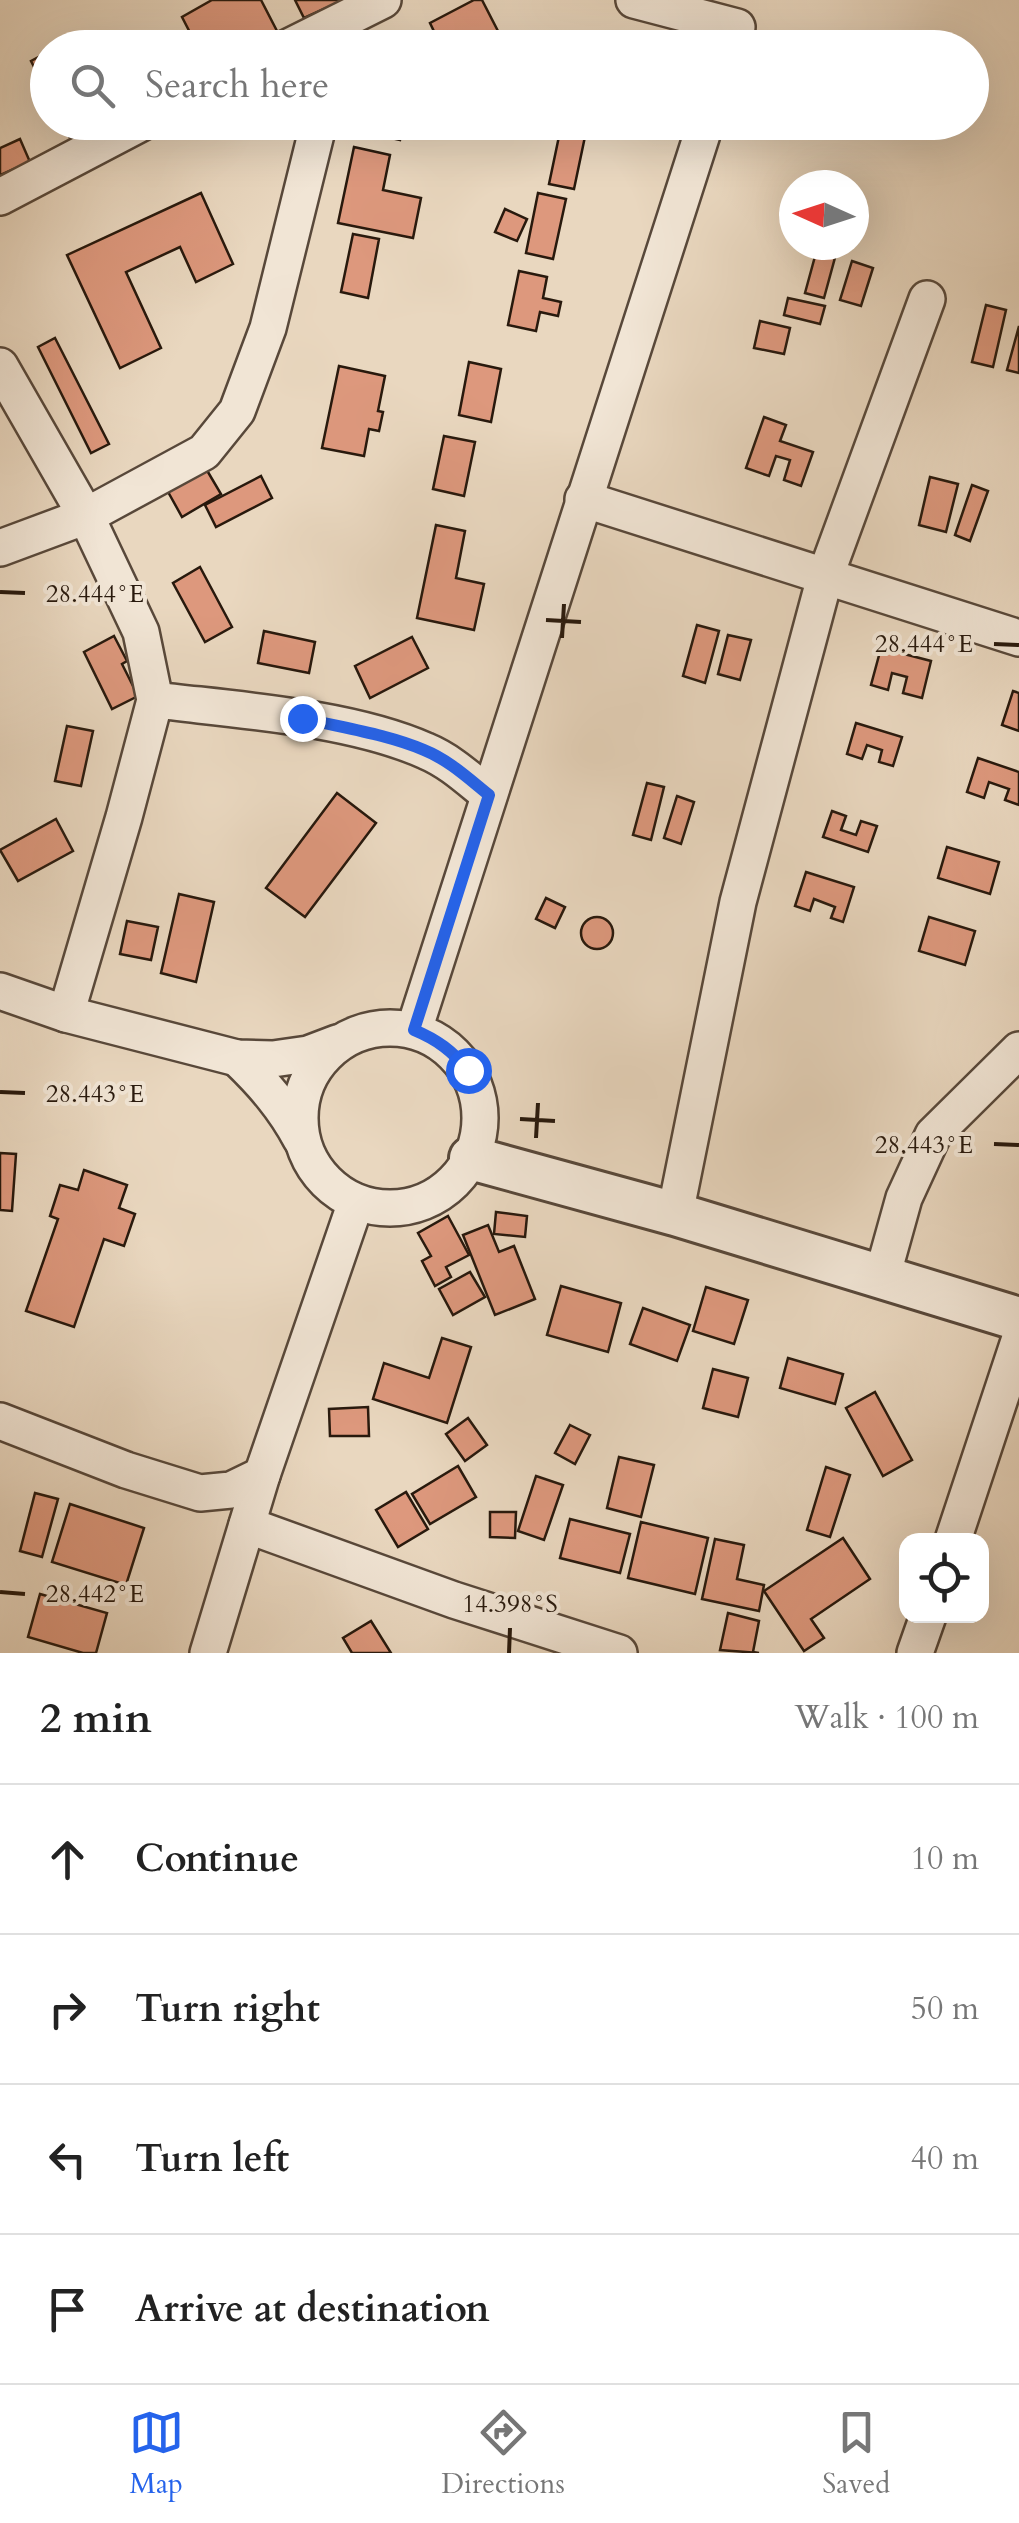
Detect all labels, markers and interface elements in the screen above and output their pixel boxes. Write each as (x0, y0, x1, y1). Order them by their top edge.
search box (30, 30, 989, 140)
icon: search (65, 58, 120, 113)
text: Search here (145, 59, 329, 111)
north arrow (779, 170, 869, 260)
text: 28.444°E (46, 577, 144, 611)
text: 28.444°E (875, 627, 973, 661)
route end (280, 696, 326, 742)
route start (446, 1048, 492, 1094)
text: 28.443°E (46, 1077, 144, 1111)
text: 28.443°E (875, 1128, 973, 1162)
map controls (899, 1533, 989, 1623)
button: locate (899, 1533, 989, 1623)
text: 28.442°E (46, 1577, 144, 1611)
text: 14.398°S (462, 1587, 558, 1621)
text: 2 min (40, 1690, 152, 1747)
text: Walk · 100 m (794, 1696, 979, 1740)
icon: ahead (40, 1832, 95, 1887)
text: Continue (135, 1833, 299, 1885)
text: 10 m (911, 1837, 979, 1881)
icon: right (40, 1982, 95, 2037)
text: Turn right (135, 1983, 320, 2035)
text: 50 m (911, 1987, 979, 2031)
icon: left (40, 2132, 95, 2187)
text: Turn left (135, 2133, 289, 2185)
text: 40 m (911, 2137, 979, 2181)
icon: arrive (40, 2282, 95, 2337)
text: Arrive at destination (135, 2283, 490, 2335)
tab: Map (129, 2405, 184, 2503)
tab: Directions (441, 2405, 565, 2503)
tab: Saved (822, 2405, 890, 2503)

